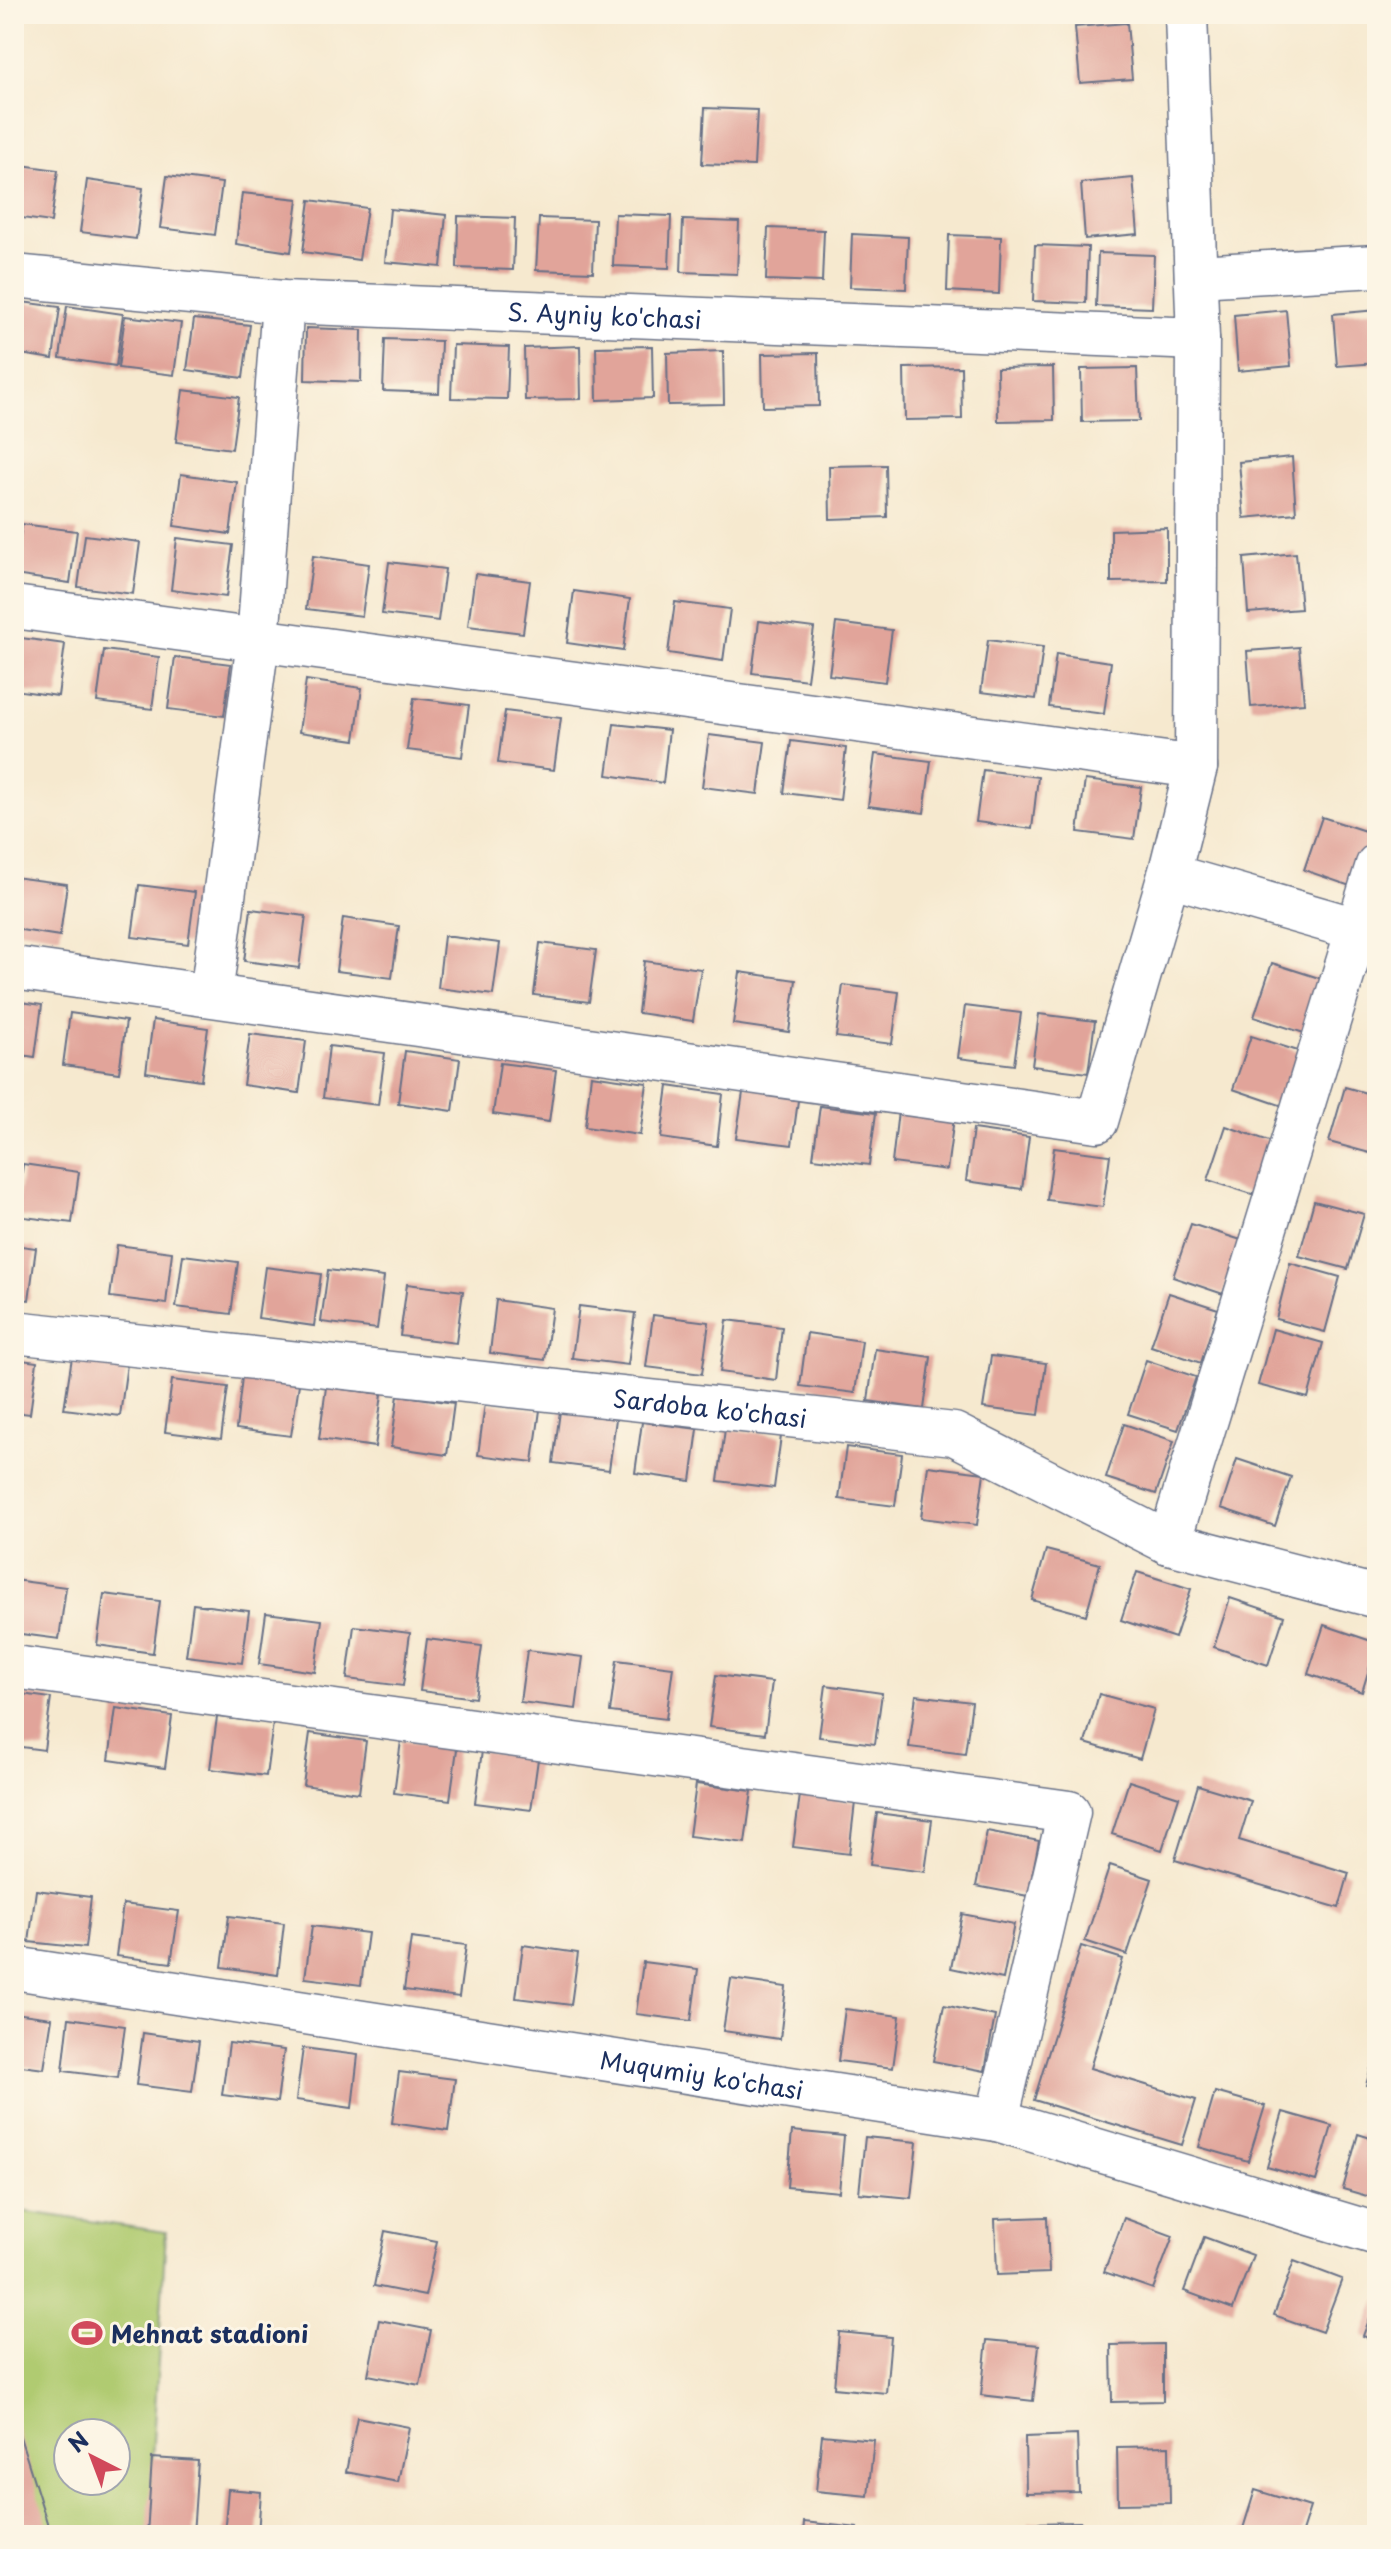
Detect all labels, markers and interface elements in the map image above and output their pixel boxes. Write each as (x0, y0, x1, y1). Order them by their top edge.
street label: S. Ayniy ko'chasi (507, 293, 702, 337)
street label: Sardoba ko'chasi (611, 1379, 809, 1436)
street label: Muqumiy ko'chasi (598, 2041, 806, 2108)
place label: Mehnat stadioni (111, 2315, 308, 2351)
sports icon: Mehnat stadioni (70, 2316, 104, 2350)
north arrow (52, 2417, 132, 2497)
text: N (60, 2423, 95, 2459)

